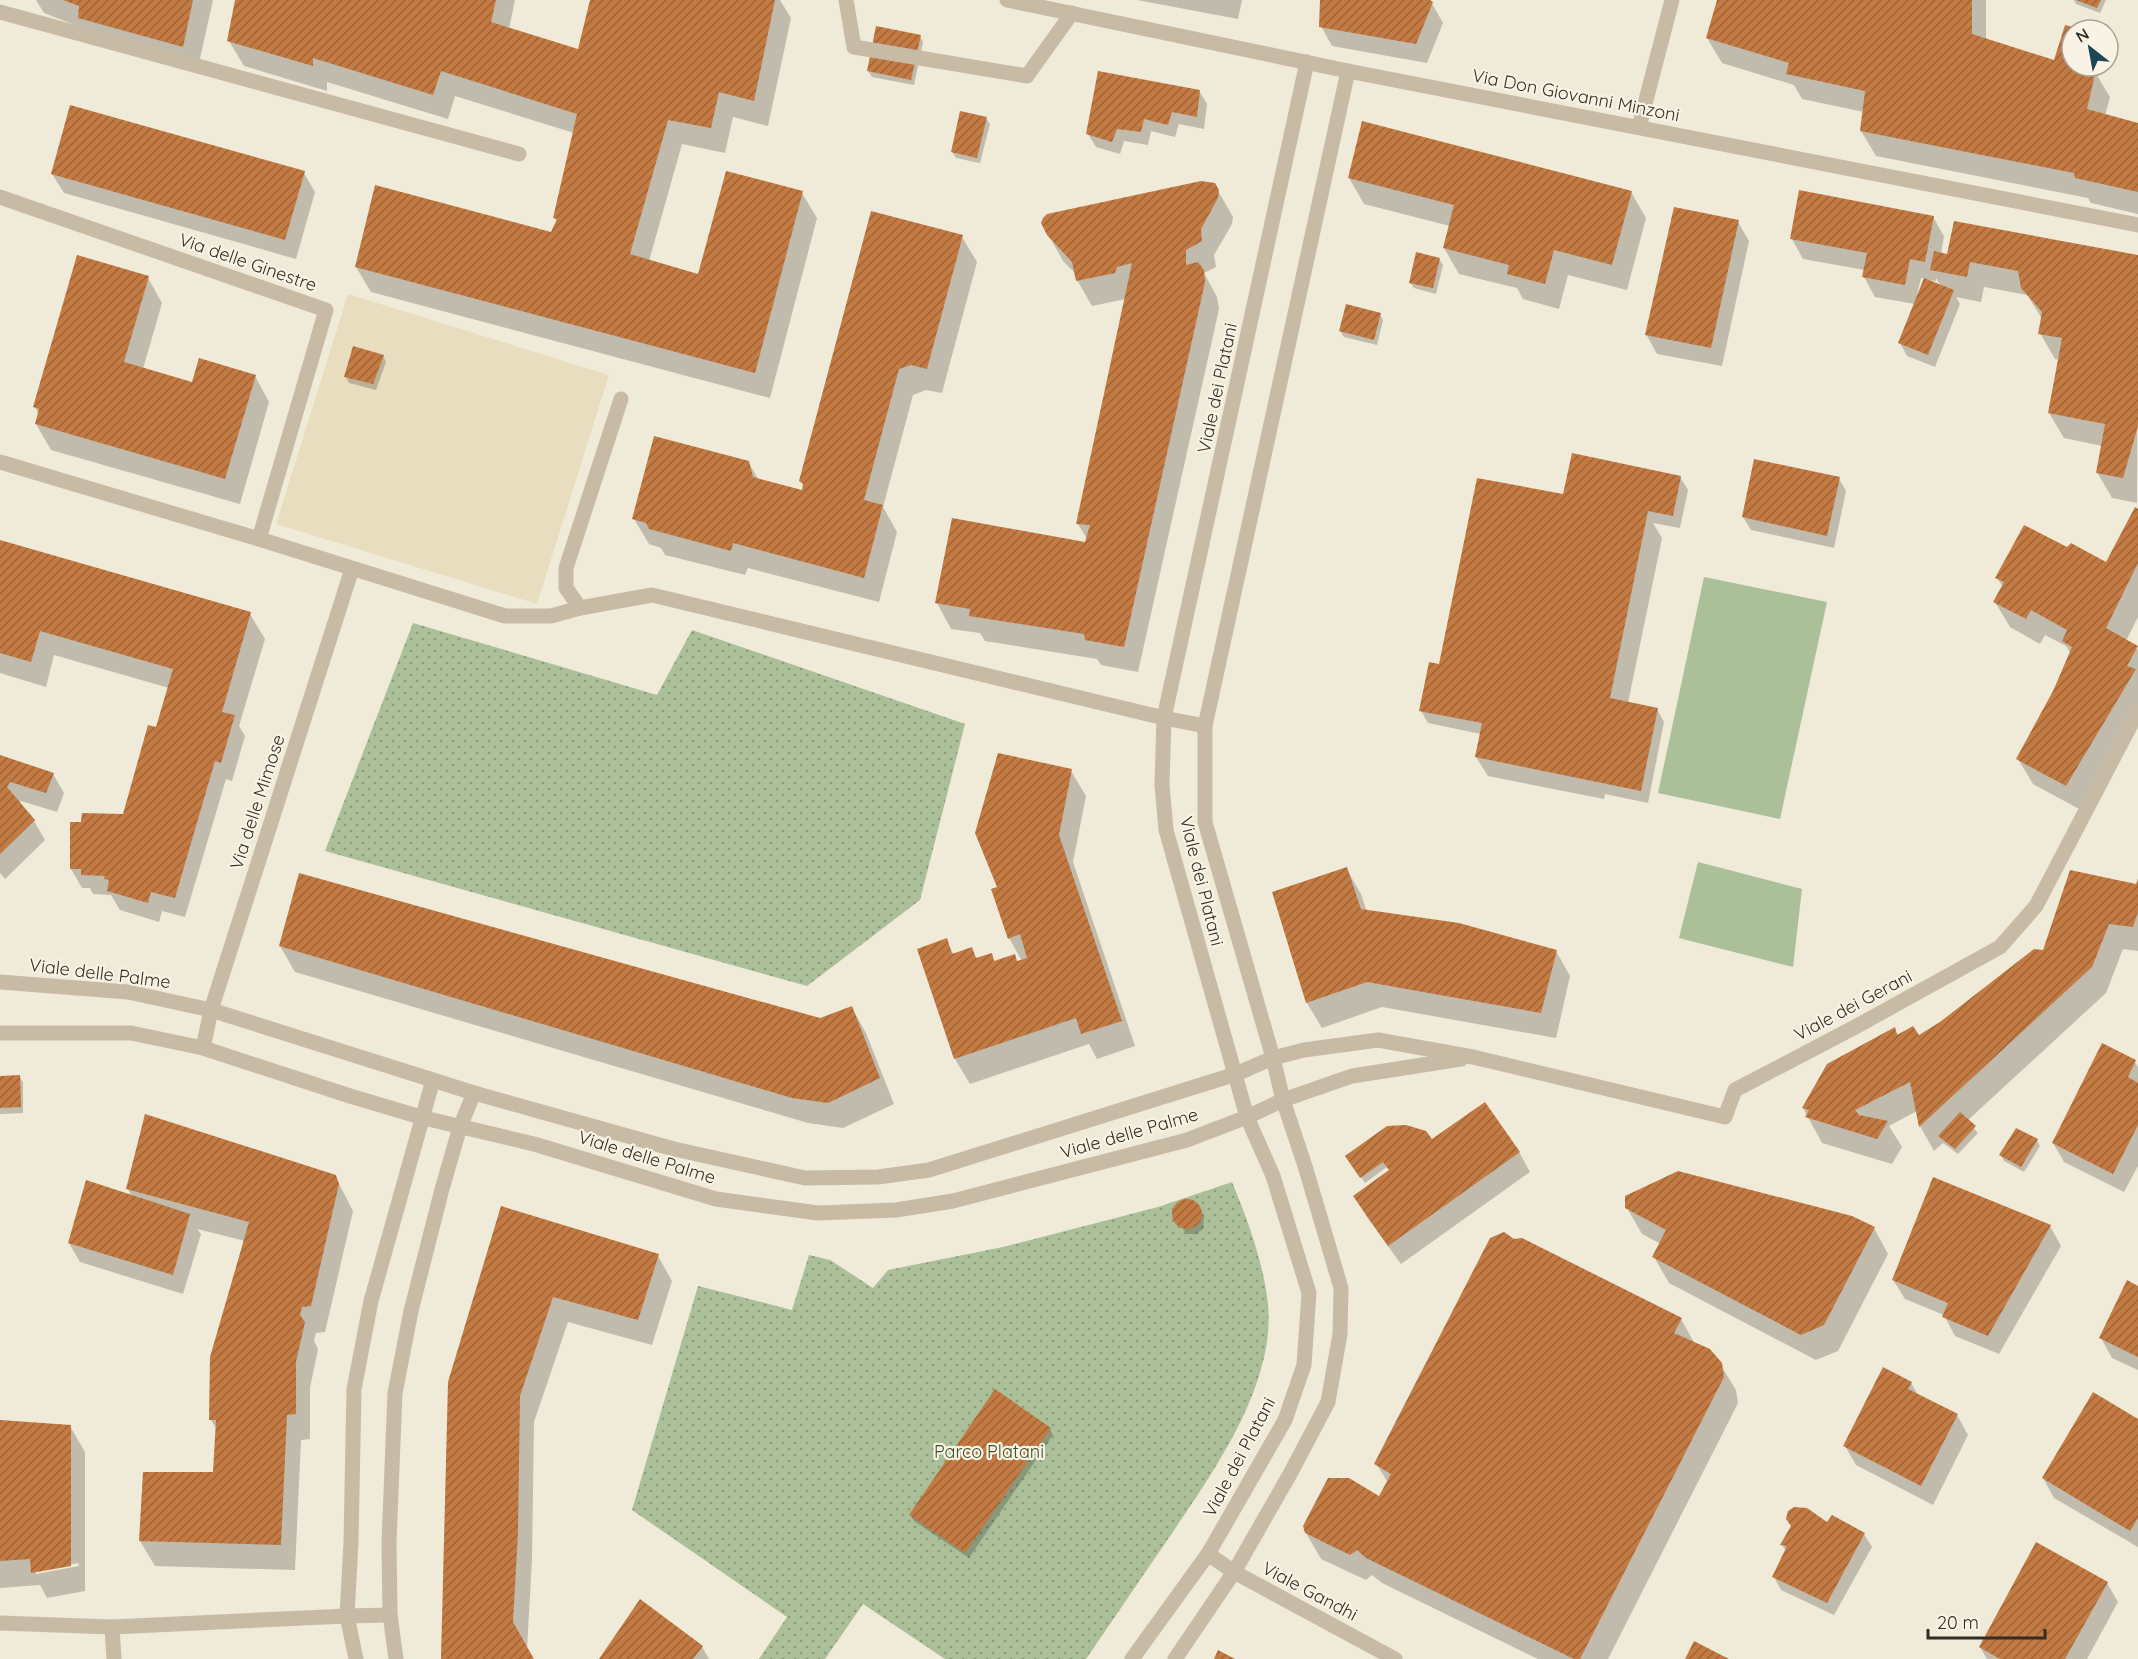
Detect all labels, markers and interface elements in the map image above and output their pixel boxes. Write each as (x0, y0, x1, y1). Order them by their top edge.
north arrow (2060, 18, 2120, 78)
text: N (2072, 24, 2092, 47)
street label: Via Don Giovanni Minzoni (1470, 64, 1682, 126)
street label: Via delle Ginestre (176, 228, 320, 296)
street label: Viale dei Platani (1192, 321, 1242, 455)
street label: Via delle Mimose (224, 732, 290, 872)
street label: Viale dei Platani (1175, 814, 1229, 948)
street label: Viale delle Palme (28, 953, 172, 993)
street label: Viale dei Gerani (1790, 964, 1916, 1046)
street label: Viale delle Palme (1057, 1102, 1201, 1164)
street label: Viale delle Palme (576, 1125, 718, 1189)
street label: Viale dei Platani (1198, 1393, 1280, 1521)
park label: Parco Platani (934, 1440, 1044, 1463)
street label: Viale Gandhi (1258, 1556, 1362, 1626)
scale bar (1928, 1602, 2045, 1640)
text: 20 m (1937, 1611, 1979, 1634)

